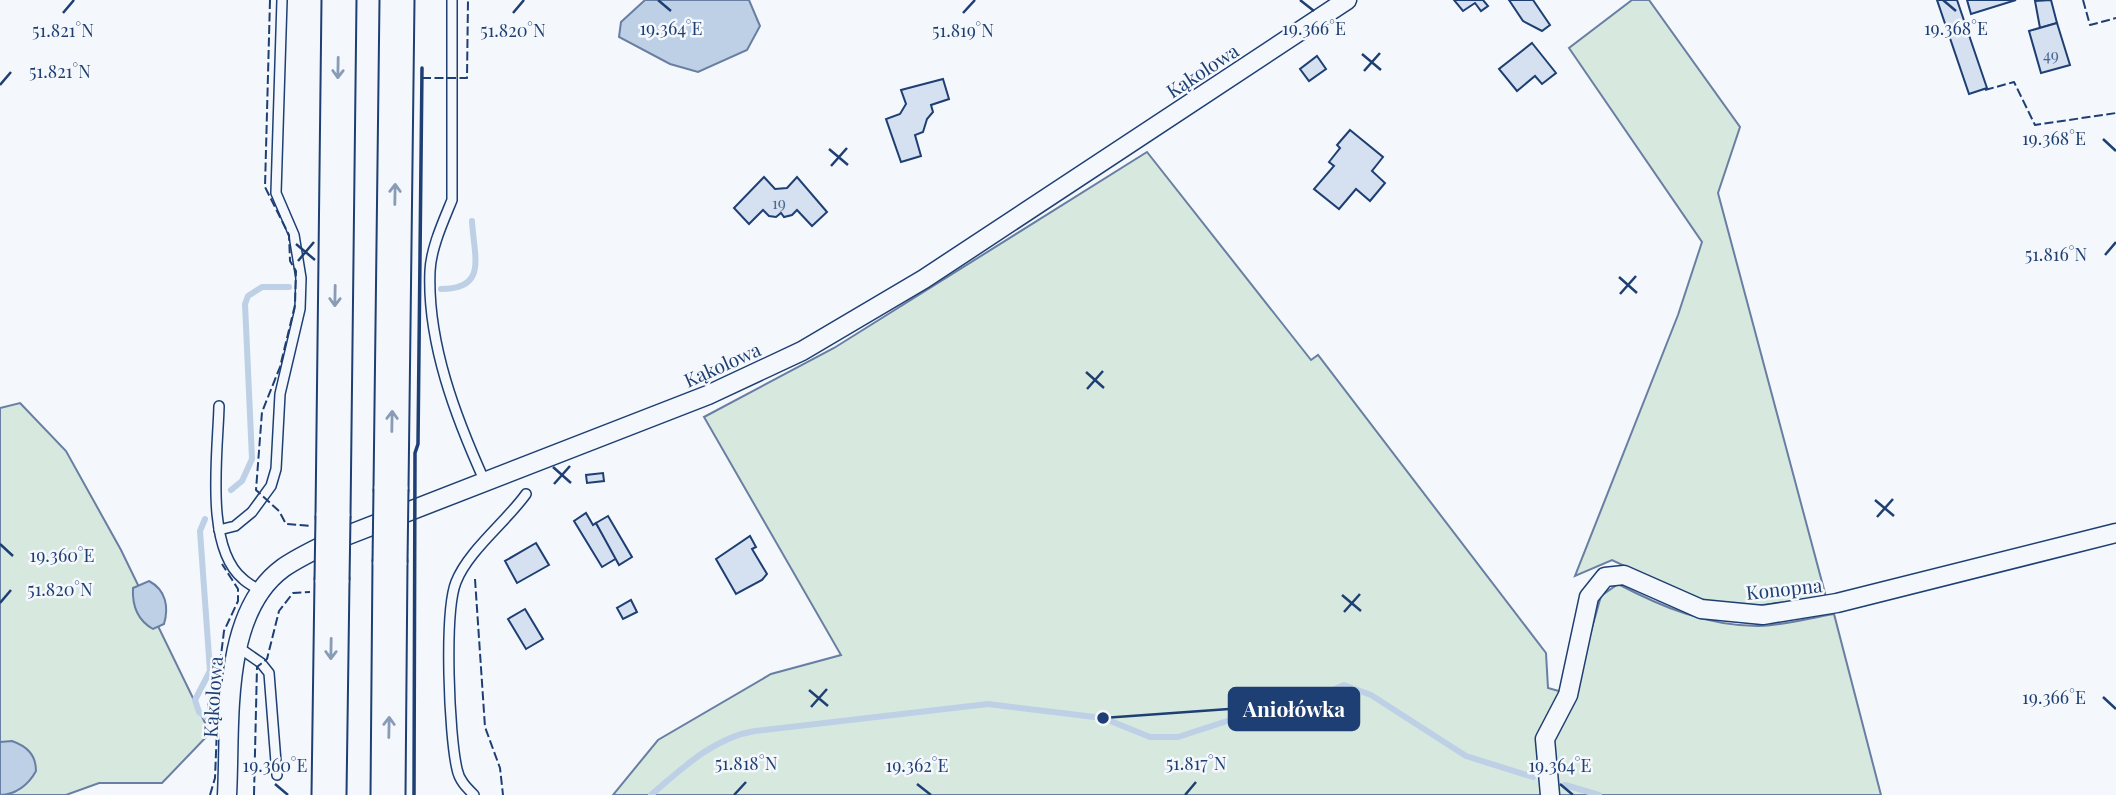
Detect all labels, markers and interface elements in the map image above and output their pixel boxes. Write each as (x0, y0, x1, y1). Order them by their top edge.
text: 19.364°E (639, 16, 703, 40)
text: 19.366°E (1282, 16, 1346, 40)
text: 19.368°E (1924, 16, 1988, 40)
text: 51.821°N (32, 18, 94, 42)
text: 51.820°N (480, 18, 546, 42)
text: 51.819°N (932, 18, 994, 42)
street label: Kąkolowa (1161, 37, 1244, 103)
house number: 49 (2043, 44, 2059, 65)
one-way arrow (331, 56, 345, 79)
text: 51.821°N (29, 59, 91, 83)
text: 19.368°E (2022, 126, 2086, 150)
one-way arrow (388, 182, 402, 205)
house number: 19 (772, 192, 786, 213)
text: 51.816°N (2025, 242, 2088, 266)
one-way arrow (329, 284, 342, 307)
street label: Kąkolowa (679, 335, 765, 392)
one-way arrow (385, 410, 399, 433)
text: 19.360°E (30, 543, 95, 567)
street label: Konopna (1745, 571, 1824, 605)
text: 51.820°N (27, 577, 93, 601)
one-way arrow (324, 637, 338, 660)
street label: Kąkolowa (196, 655, 228, 739)
text: 19.366°E (2022, 685, 2086, 709)
callout: Aniołówka (1229, 688, 1359, 730)
text: Aniołówka (1242, 694, 1345, 722)
one-way arrow (382, 716, 395, 739)
text: 51.818°N (715, 751, 778, 775)
text: 51.817°N (1166, 751, 1227, 775)
text: 19.360°E (243, 753, 308, 777)
text: 19.362°E (886, 753, 949, 777)
text: 19.364°E (1528, 753, 1592, 777)

